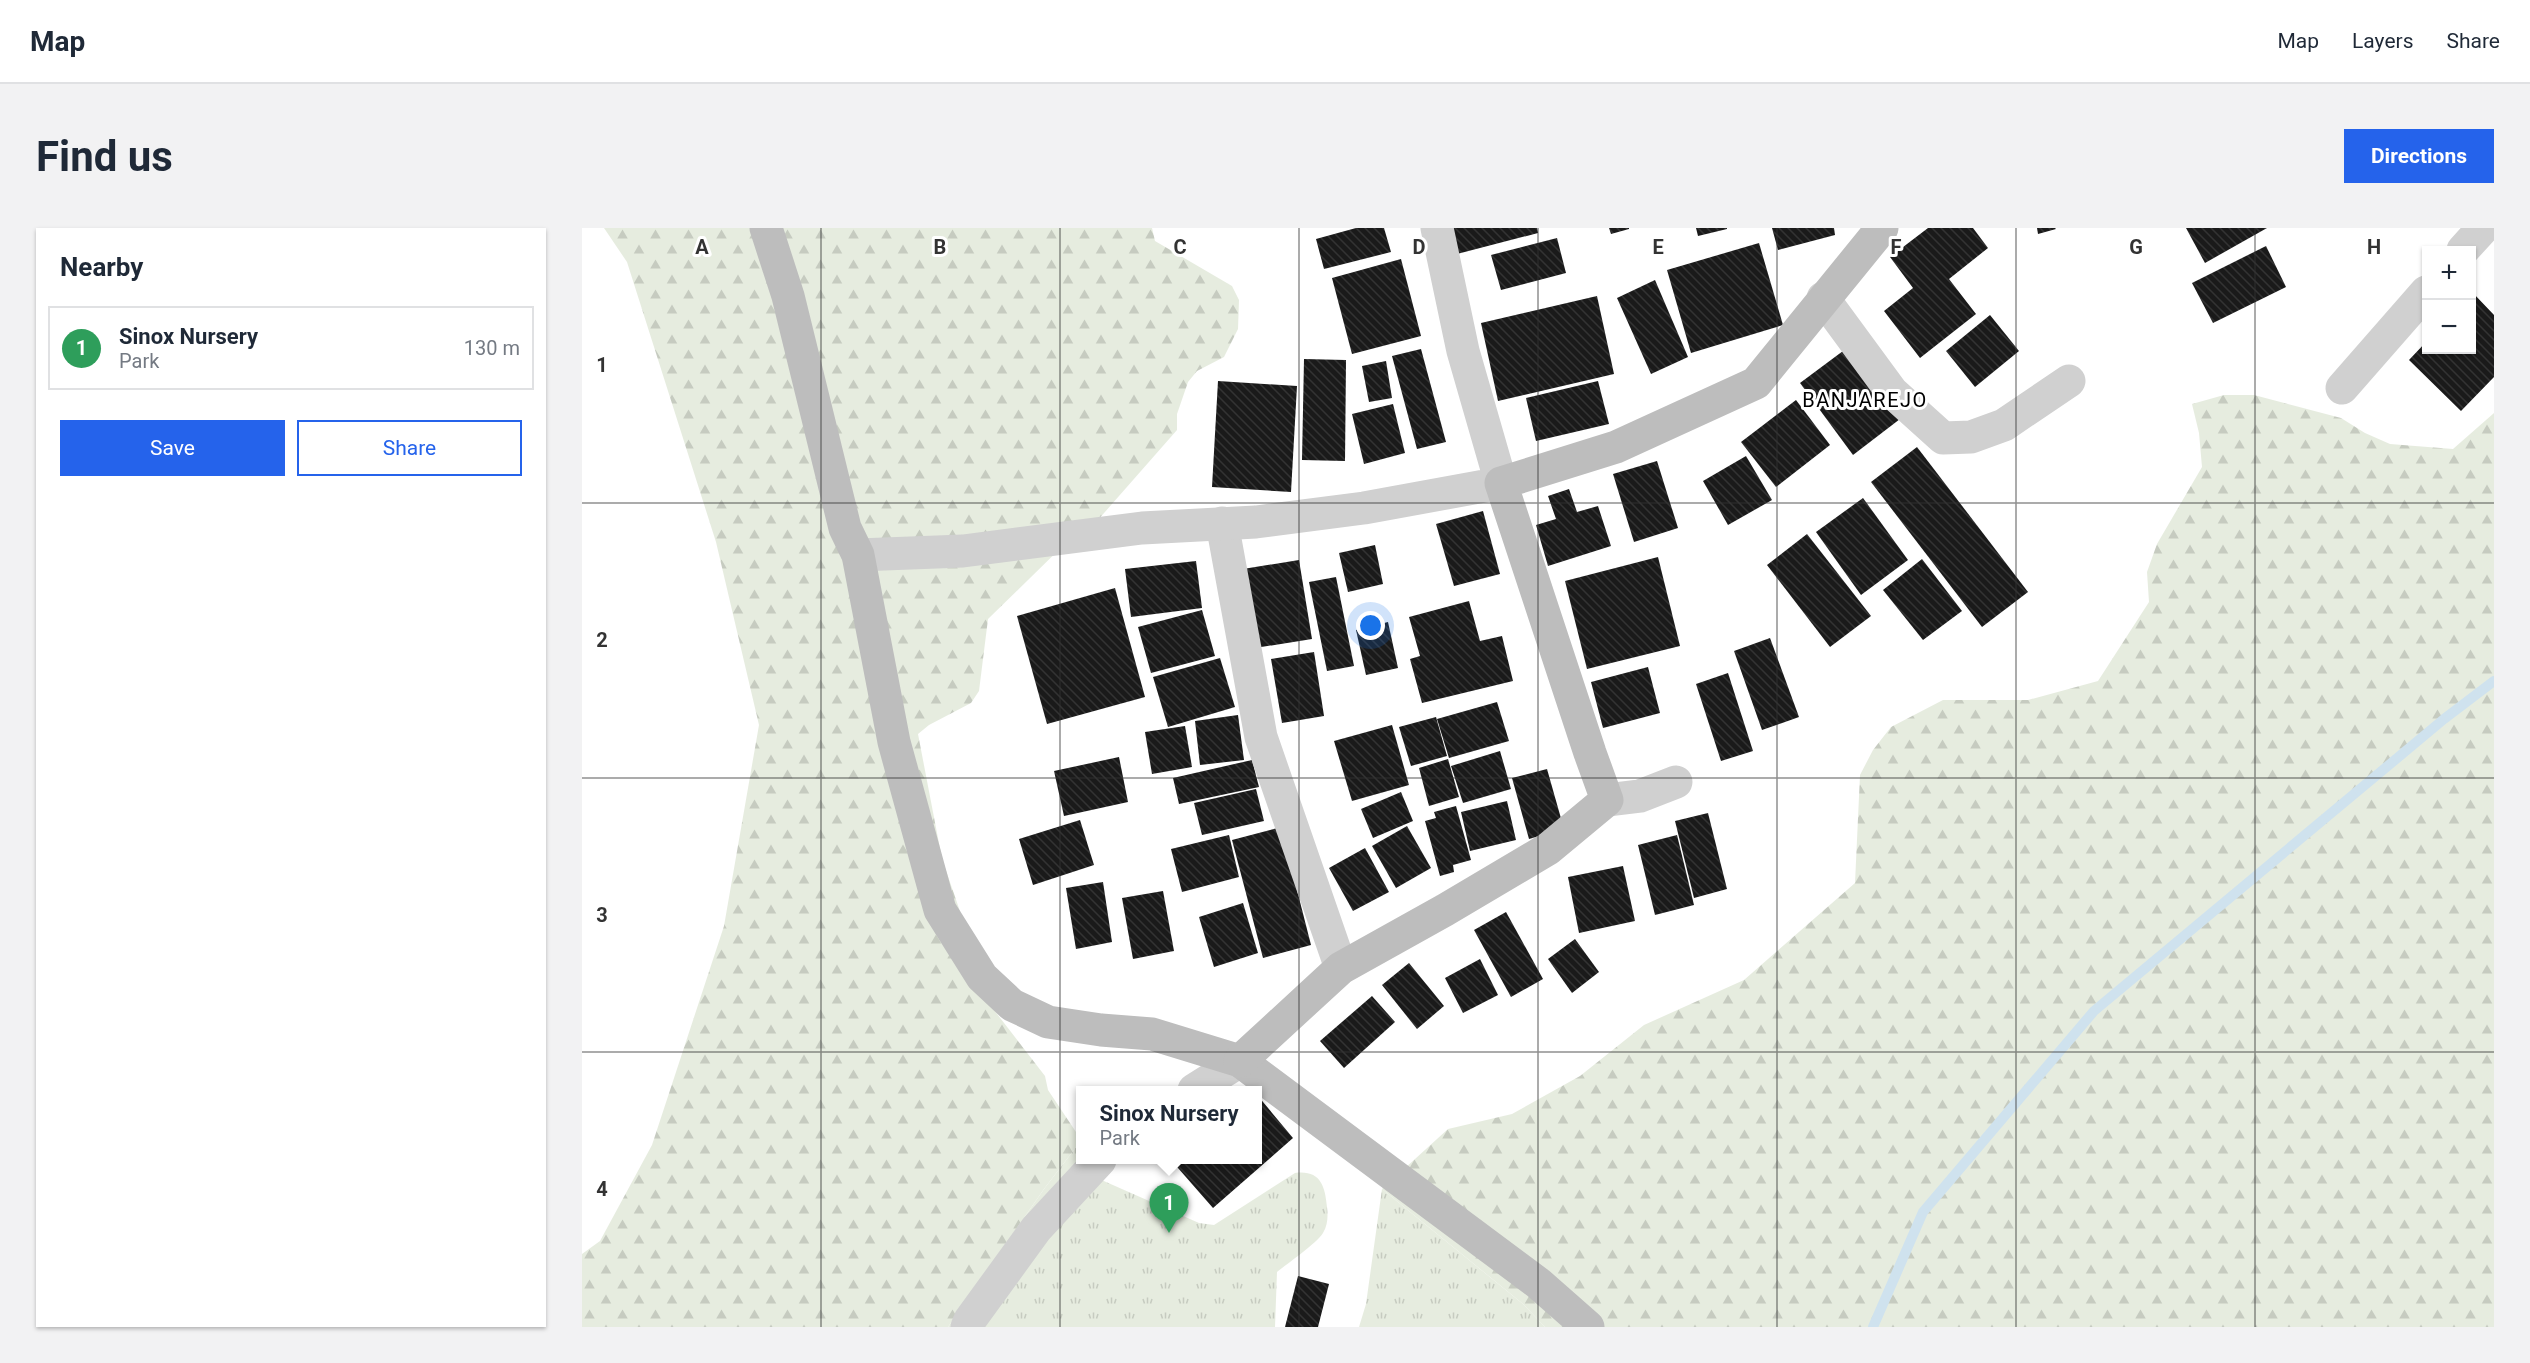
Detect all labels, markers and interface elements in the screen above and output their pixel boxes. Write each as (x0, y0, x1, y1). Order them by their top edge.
text: Map (30, 25, 85, 58)
text: Map (2277, 29, 2319, 53)
text: Layers (2352, 29, 2413, 53)
text: Share (2446, 29, 2500, 53)
button: Directions (2344, 129, 2494, 183)
text: Find us (36, 132, 173, 181)
text: A (695, 235, 709, 259)
text: B (934, 235, 946, 259)
text: C (1173, 235, 1187, 259)
text: D (1413, 235, 1426, 259)
text: E (1652, 235, 1664, 259)
text: F (1891, 235, 1902, 259)
text: G (2129, 235, 2143, 259)
text: H (2367, 235, 2381, 259)
map controls (2422, 246, 2476, 354)
button: + (2422, 246, 2476, 300)
text: Nearby (60, 252, 143, 282)
button: − (2422, 300, 2476, 354)
text: Sinox Nursery (119, 324, 258, 349)
text: 1 (76, 336, 87, 360)
text: 130 m (464, 336, 520, 360)
text: Park (119, 349, 159, 373)
text: 1 (596, 353, 608, 377)
district label: BANJAREJO (1802, 388, 1928, 412)
button: Save (60, 420, 285, 476)
button: Share (297, 420, 522, 476)
your location (1356, 611, 1385, 640)
text: 2 (596, 628, 608, 652)
text: 3 (596, 903, 608, 927)
popup (1076, 1086, 1262, 1164)
text: Sinox Nursery (1100, 1101, 1238, 1126)
text: Park (1100, 1126, 1140, 1150)
text: 4 (596, 1177, 608, 1201)
pin: 1 (1150, 1184, 1188, 1233)

